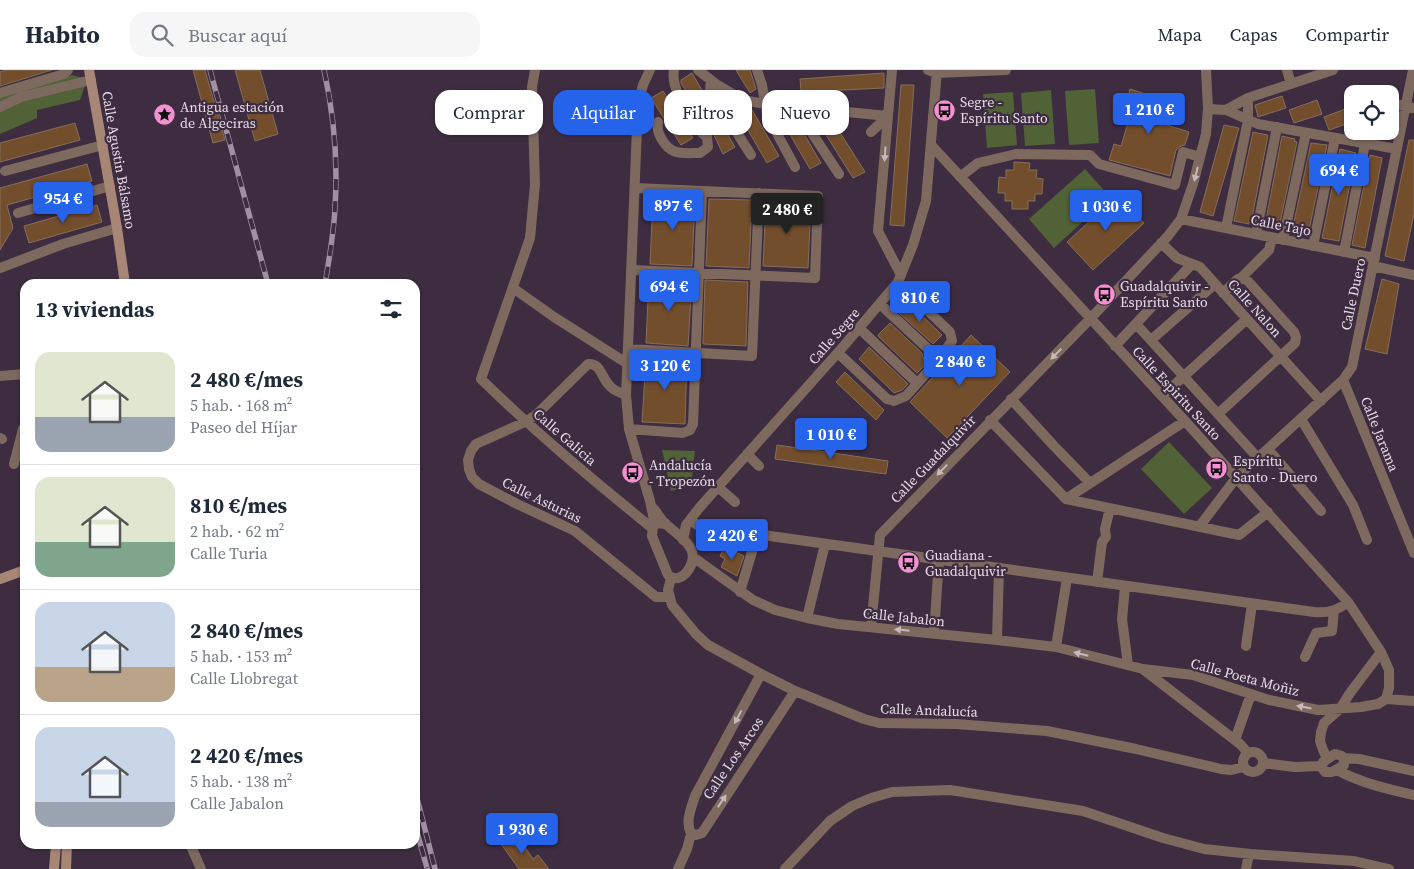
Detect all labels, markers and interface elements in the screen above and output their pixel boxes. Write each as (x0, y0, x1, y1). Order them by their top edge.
search box (130, 12, 480, 57)
text: Habito (25, 18, 100, 51)
icon: search (148, 21, 176, 49)
text: Buscar aquí (188, 22, 287, 48)
text: Mapa (1157, 22, 1202, 47)
text: Capas (1230, 22, 1277, 47)
text: Compartir (1305, 22, 1389, 47)
map controls (1344, 85, 1399, 140)
button: locate (1344, 85, 1399, 140)
street label: Calle Agustin Bálsamo (97, 90, 141, 231)
chip: Comprar (435, 90, 543, 135)
chip: Alquilar (553, 90, 654, 135)
chip: Filtros (664, 90, 752, 135)
chip: Nuevo (762, 90, 849, 135)
place label: Segre - Espíritu Santo (960, 92, 1048, 128)
pin: 1 210 € (1103, 92, 1195, 135)
place label: Antigua estación de Algeciras (180, 97, 285, 133)
bus stop icon: Segre - Espíritu Santo (932, 98, 956, 122)
text: 1 210 € (1124, 98, 1174, 120)
place icon: Antigua estación de Algeciras (152, 103, 176, 127)
one-way arrow (881, 146, 889, 162)
pin: 694 € (1304, 154, 1374, 196)
text: 694 € (1320, 159, 1358, 181)
one-way arrow (1192, 166, 1200, 181)
pin: 954 € (28, 182, 98, 224)
text: 954 € (44, 187, 82, 209)
pin: 897 € (638, 189, 708, 231)
pin: 1 030 € (1060, 190, 1152, 232)
pin: 2 480 € (741, 192, 833, 235)
text: 897 € (654, 194, 692, 216)
text: 1 030 € (1081, 195, 1131, 217)
text: 2 480 € (762, 198, 812, 220)
street label: Calle Tajo (1249, 209, 1313, 241)
street label: Calle Duero (1336, 256, 1370, 332)
pin: 694 € (634, 270, 704, 312)
street label: Calle Nalon (1223, 274, 1287, 342)
text: 694 € (650, 275, 688, 297)
place label: Guadalquivir - Espíritu Santo (1120, 276, 1209, 312)
pin: 810 € (885, 280, 955, 323)
bus stop icon: Guadalquivir - Espíritu Santo (1092, 282, 1116, 306)
text: 810 € (901, 286, 939, 308)
text: 13 viviendas (35, 295, 154, 324)
icon: filters (377, 295, 405, 323)
street label: Calle Segre (804, 303, 864, 369)
street label: Calle Espiritu Santo (1128, 341, 1226, 445)
pin: 2 840 € (914, 344, 1006, 387)
one-way arrow (1050, 347, 1062, 359)
pin: 3 120 € (619, 348, 711, 391)
text: 2 840 € (935, 350, 985, 372)
text: 3 120 € (640, 354, 690, 376)
text: 2 480 €/mes (190, 365, 303, 394)
icon: home (75, 372, 135, 432)
text: 5 hab. · 168 m² (190, 394, 292, 416)
street label: Calle Jarama (1356, 394, 1404, 475)
street label: Calle Galicia (529, 404, 602, 471)
street label: Calle Guadalquivir (886, 410, 980, 508)
text: Paseo del Híjar (190, 416, 297, 438)
pin: 1 010 € (785, 418, 877, 460)
text: 1 010 € (806, 423, 856, 445)
place label: Espíritu Santo - Duero (1233, 451, 1318, 487)
place label: Andalucía - Tropezón (649, 455, 716, 491)
bus stop icon: Espíritu Santo - Duero (1205, 457, 1229, 481)
bus stop icon: Andalucía - Tropezón (621, 461, 645, 485)
one-way arrow (936, 463, 948, 475)
street label: Calle Asturias (499, 472, 585, 528)
text: 810 €/mes (190, 491, 287, 520)
icon: home (75, 497, 135, 557)
pin: 2 420 € (686, 518, 778, 561)
text: 2 hab. · 62 m² (190, 520, 284, 542)
text: 2 420 € (707, 524, 757, 546)
text: Calle Turia (190, 542, 268, 564)
place label: Guadiana - Guadalquivir (925, 545, 1006, 581)
bus stop icon: Guadiana - Guadalquivir (897, 551, 921, 575)
street label: Calle Jabalon (862, 603, 946, 631)
text: 2 840 €/mes (190, 616, 303, 645)
icon: home (75, 622, 135, 682)
one-way arrow (894, 626, 910, 634)
text: 5 hab. · 153 m² (190, 645, 292, 667)
one-way arrow (1073, 649, 1088, 657)
street label: Calle Poeta Moñiz (1189, 653, 1302, 701)
text: Calle Llobregat (190, 667, 298, 689)
street label: Calle Andalucía (880, 698, 979, 722)
one-way arrow (1297, 703, 1312, 711)
one-way arrow (734, 710, 742, 724)
street label: Calle Los Arcos (698, 713, 768, 803)
text: 2 420 €/mes (190, 741, 303, 770)
icon: home (75, 747, 135, 807)
text: 5 hab. · 138 m² (190, 770, 292, 792)
text: Calle Jabalon (190, 792, 284, 814)
one-way arrow (717, 794, 726, 807)
pin: 1 930 € (476, 812, 568, 855)
text: 1 930 € (497, 818, 547, 840)

